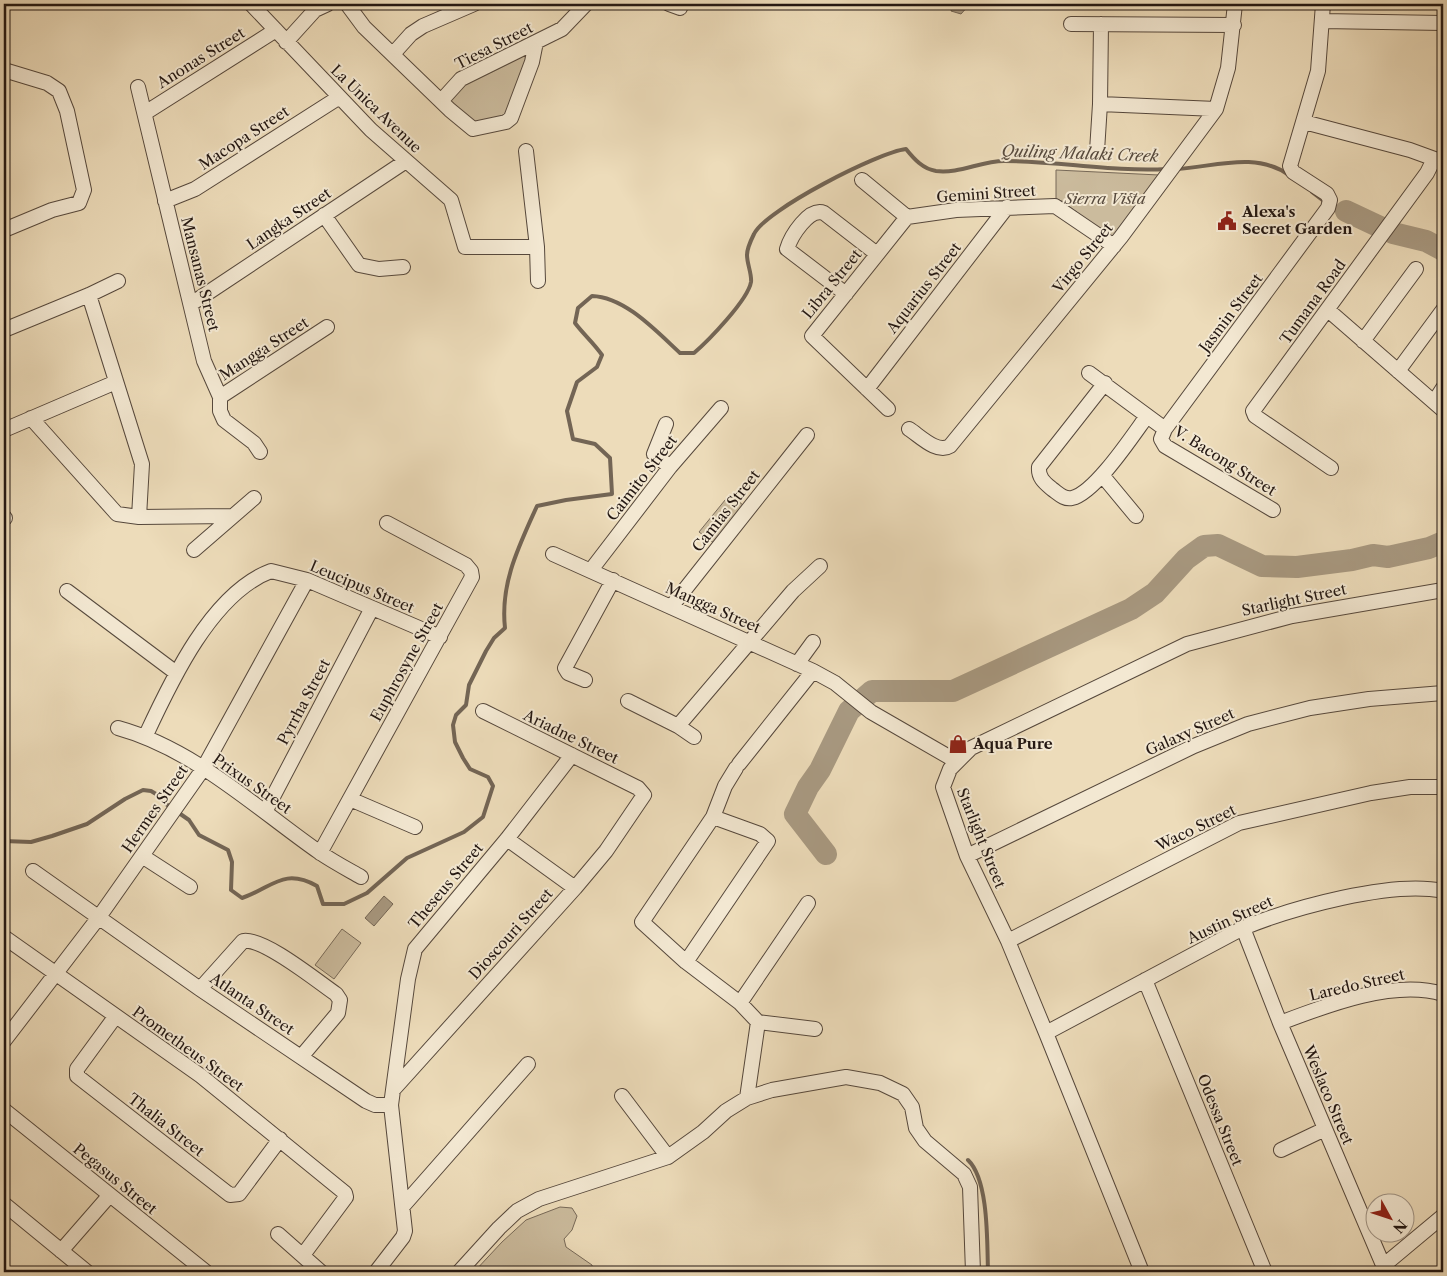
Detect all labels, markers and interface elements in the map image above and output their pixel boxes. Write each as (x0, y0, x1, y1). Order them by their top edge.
street label: Tiesa Street (452, 18, 536, 73)
street label: Anonas Street (152, 23, 249, 93)
street label: La Unica Avenue (327, 60, 426, 157)
street label: Macopa Street (195, 101, 293, 174)
water label: Quiling Malaki Creek (1001, 140, 1160, 166)
street label: Gemini Street (936, 181, 1037, 206)
street label: Langka Street (243, 183, 335, 254)
park label: Sierra Vista (1063, 189, 1146, 208)
place label: Alexa's Secret Garden (1241, 202, 1353, 238)
public building icon: Alexa's Secret Garden (1216, 210, 1238, 232)
street label: Mansanas Street (177, 215, 224, 334)
street label: Virgo Street (1048, 218, 1117, 298)
street label: Aquarius Street (882, 238, 965, 338)
street label: Libra Street (798, 245, 866, 322)
street label: Tumana Road (1276, 256, 1350, 348)
street label: Jasmin Street (1194, 269, 1267, 358)
street label: Mangga Street (216, 312, 312, 384)
street label: V. Bacong Street (1170, 421, 1280, 500)
street label: Caimito Street (602, 430, 681, 524)
street label: Camias Street (688, 465, 764, 556)
street label: Leucipus Street (307, 556, 418, 617)
street label: Mangga Street (663, 578, 764, 637)
street label: Starlight Street (1240, 579, 1349, 620)
street label: Euphrosyne Street (366, 599, 447, 724)
street label: Pyrrha Street (273, 655, 334, 748)
street label: Galaxy Street (1142, 703, 1238, 760)
street label: Ariadne Street (520, 705, 622, 768)
shop icon: Aqua Pure (947, 733, 969, 755)
place label: Aqua Pure (972, 734, 1053, 753)
street label: Prixus Street (209, 749, 296, 818)
street label: Hermes Street (117, 761, 192, 856)
street label: Starlight Street (953, 785, 1011, 891)
street label: Waco Street (1152, 800, 1239, 856)
street label: Theseus Street (404, 838, 487, 932)
street label: Dioscouri Street (465, 884, 557, 983)
street label: Austin Street (1183, 891, 1276, 948)
street label: Laredo Street (1307, 964, 1407, 1005)
street label: Atlanta Street (206, 968, 299, 1039)
street label: Prometheus Street (129, 1002, 248, 1096)
street label: Weslaco Street (1299, 1041, 1358, 1148)
street label: Odessa Street (1193, 1071, 1248, 1169)
street label: Thalia Street (124, 1089, 209, 1161)
street label: Pegasus Street (70, 1139, 162, 1219)
north arrow (1364, 1194, 1414, 1244)
text: N (1389, 1216, 1411, 1237)

